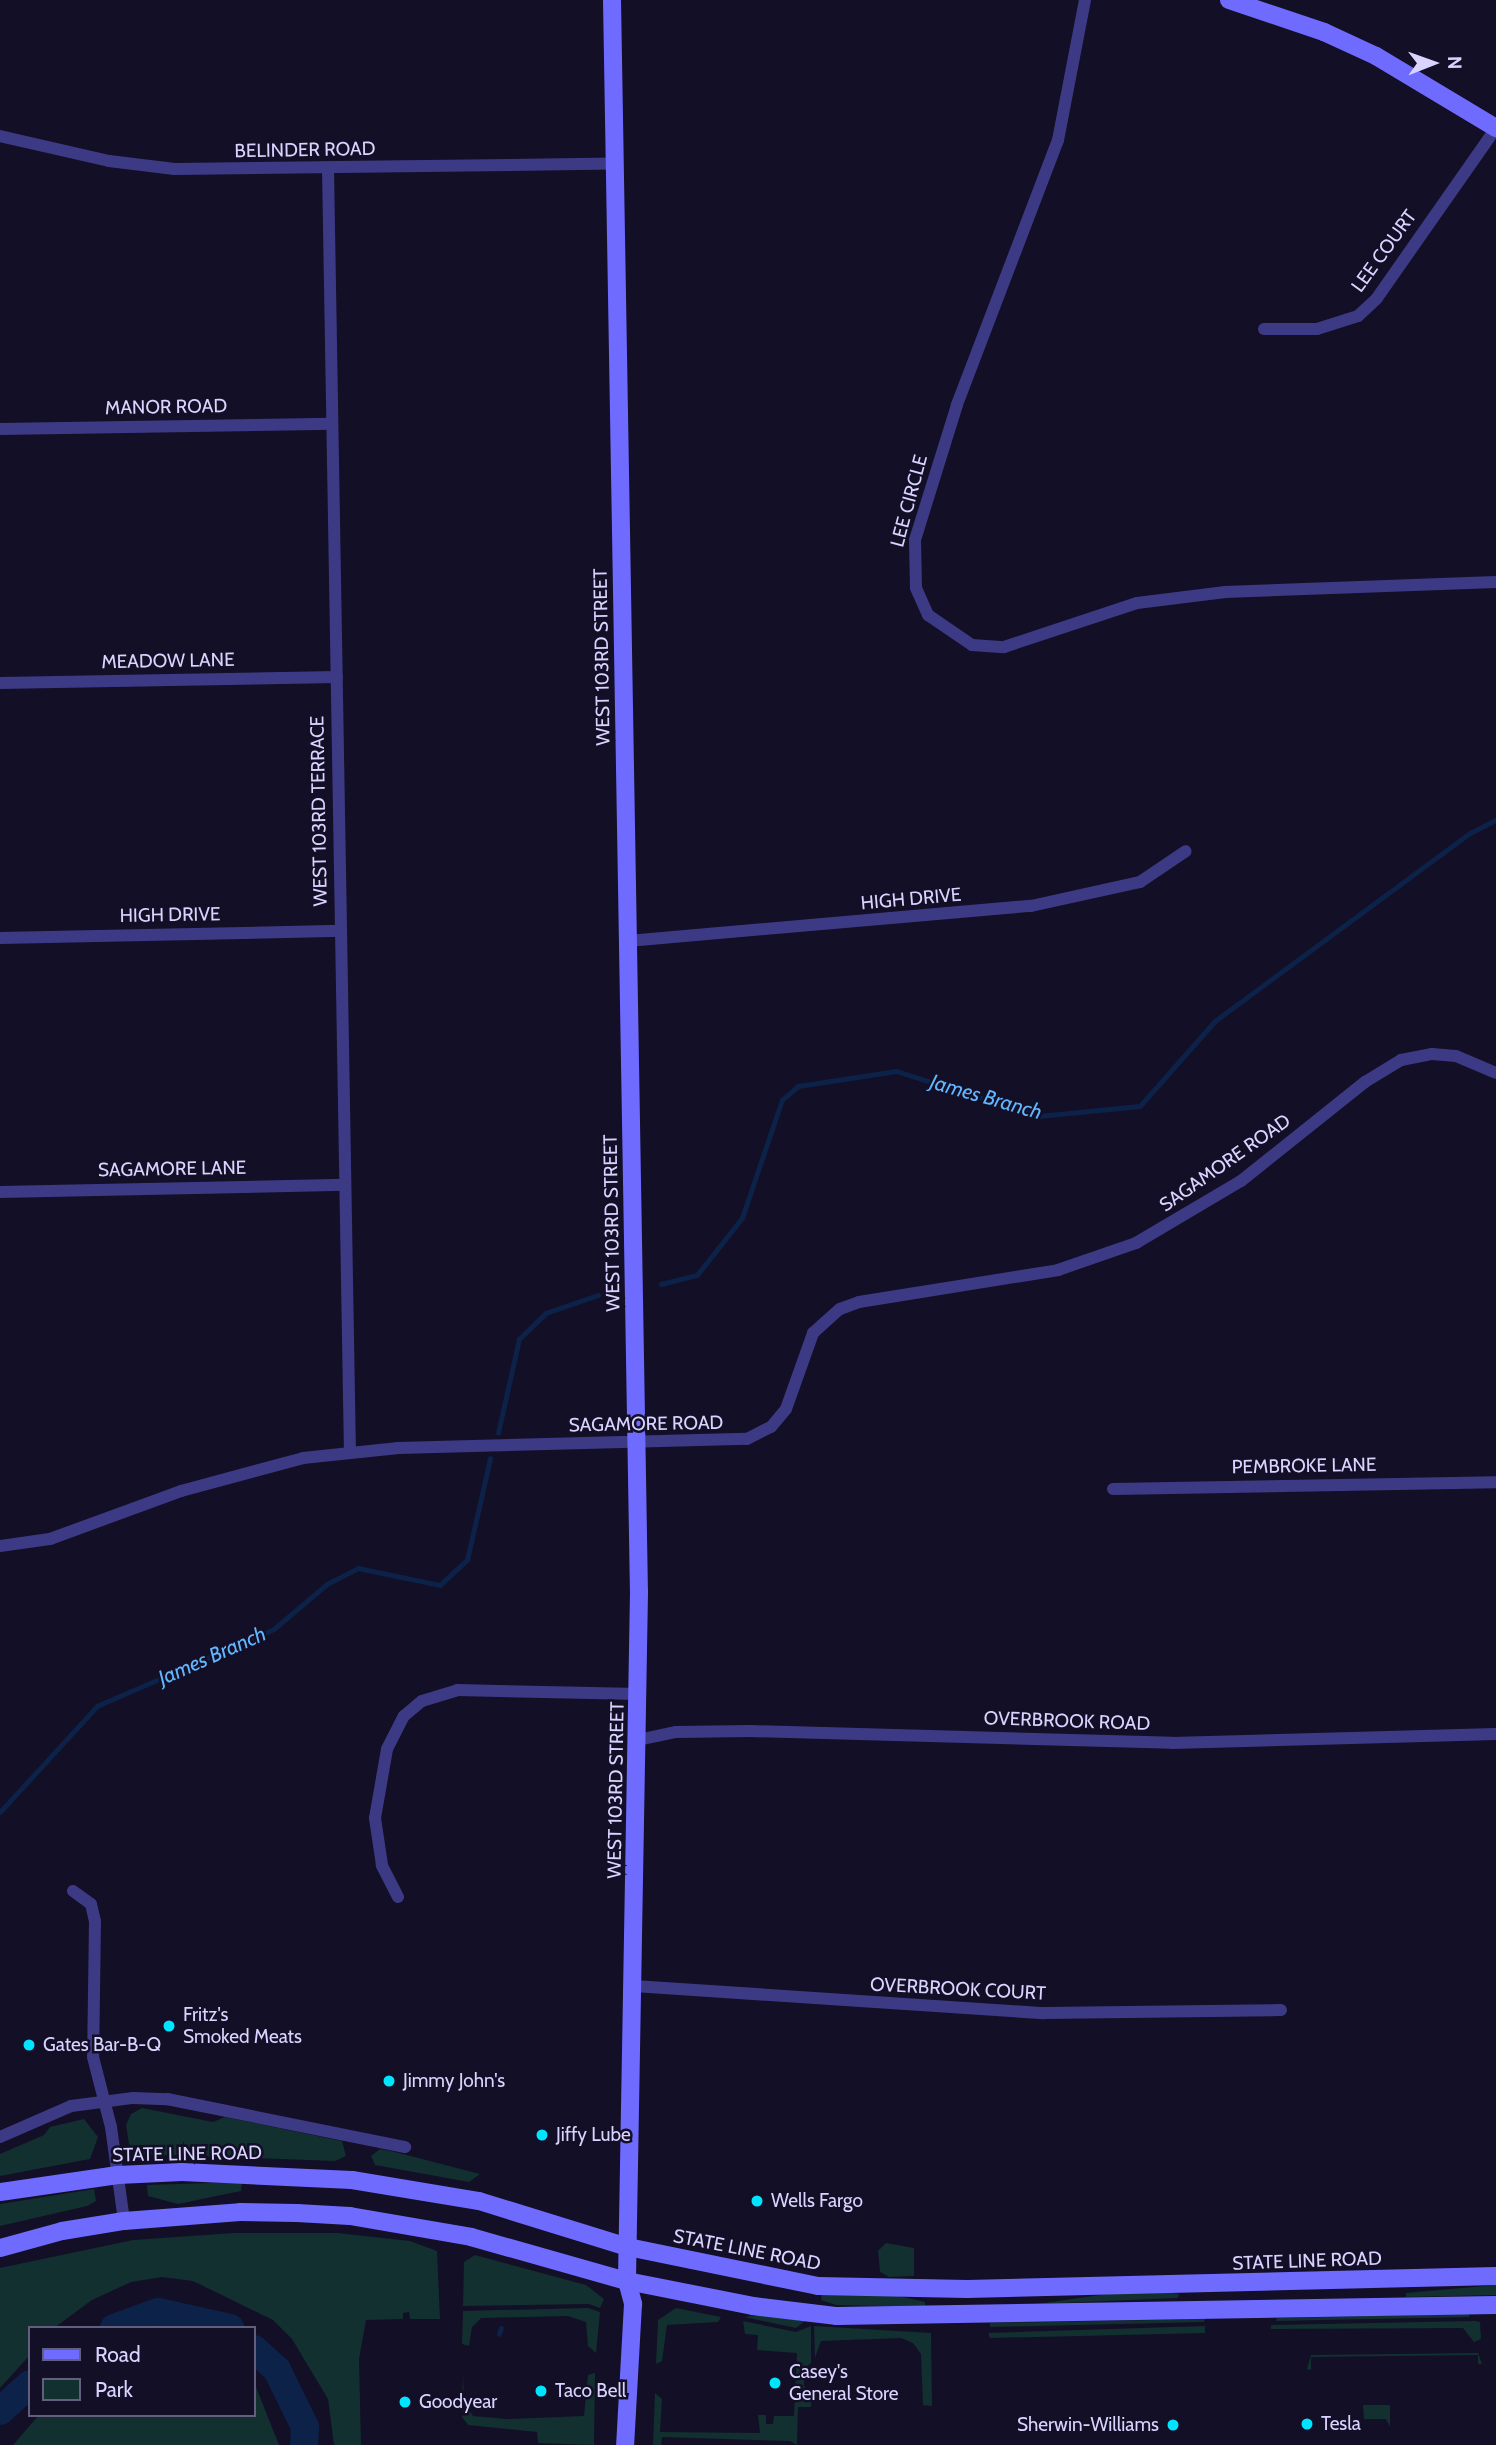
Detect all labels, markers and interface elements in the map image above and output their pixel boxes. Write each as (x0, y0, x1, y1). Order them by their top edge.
north arrow (1398, 28, 1468, 98)
text: N (1443, 56, 1466, 70)
street label: BELINDER ROAD (234, 137, 376, 163)
street label: LEE COURT (1347, 205, 1421, 297)
street label: MANOR ROAD (105, 395, 227, 419)
street label: LEE CIRCLE (886, 452, 932, 550)
street label: WEST 103RD STREET (589, 568, 615, 746)
street label: MEADOW LANE (101, 648, 235, 674)
street label: WEST 103RD TERRACE (306, 716, 332, 906)
street label: HIGH DRIVE (860, 883, 962, 915)
street label: HIGH DRIVE (119, 903, 221, 927)
water label: James Branch (927, 1069, 1045, 1125)
street label: SAGAMORE ROAD (1155, 1109, 1295, 1217)
street label: WEST 103RD STREET (599, 1134, 625, 1312)
street label: SAGAMORE LANE (98, 1156, 246, 1182)
street label: SAGAMORE ROAD (568, 1411, 724, 1437)
street label: PEMBROKE LANE (1231, 1453, 1377, 1479)
water label: James Branch (154, 1621, 270, 1691)
street label: WEST 103RD STREET (603, 1701, 629, 1879)
street label: OVERBROOK ROAD (983, 1707, 1151, 1735)
street label: OVERBROOK COURT (869, 1973, 1047, 2005)
place label: Fritz's Smoked Meats (183, 2004, 302, 2048)
marker: Fritz's Smoked Meats (161, 2018, 177, 2034)
place label: Gates Bar-B-Q (43, 2034, 161, 2056)
marker: Gates Bar-B-Q (21, 2037, 37, 2053)
place label: Jimmy John's (403, 2070, 505, 2092)
marker: Jimmy John's (381, 2073, 397, 2089)
place label: Jiffy Lube (556, 2124, 631, 2146)
marker: Jiffy Lube (534, 2127, 550, 2143)
street label: STATE LINE ROAD (112, 2141, 262, 2167)
place label: Wells Fargo (771, 2190, 863, 2212)
marker: Wells Fargo (749, 2193, 765, 2209)
street label: STATE LINE ROAD (671, 2225, 823, 2275)
street label: STATE LINE ROAD (1232, 2247, 1382, 2275)
legend (28, 2326, 256, 2417)
text: Road (95, 2342, 141, 2367)
place label: Casey's General Store (789, 2361, 899, 2405)
marker: Casey's General Store (767, 2375, 783, 2391)
text: Park (95, 2377, 133, 2402)
place label: Taco Bell (555, 2380, 626, 2402)
marker: Taco Bell (533, 2383, 549, 2399)
place label: Goodyear (419, 2391, 497, 2413)
marker: Goodyear (397, 2394, 413, 2410)
place label: Tesla (1321, 2413, 1361, 2435)
place label: Sherwin-Williams (1017, 2414, 1159, 2436)
marker: Tesla (1299, 2416, 1315, 2432)
marker: Sherwin-Williams (1165, 2417, 1181, 2433)

